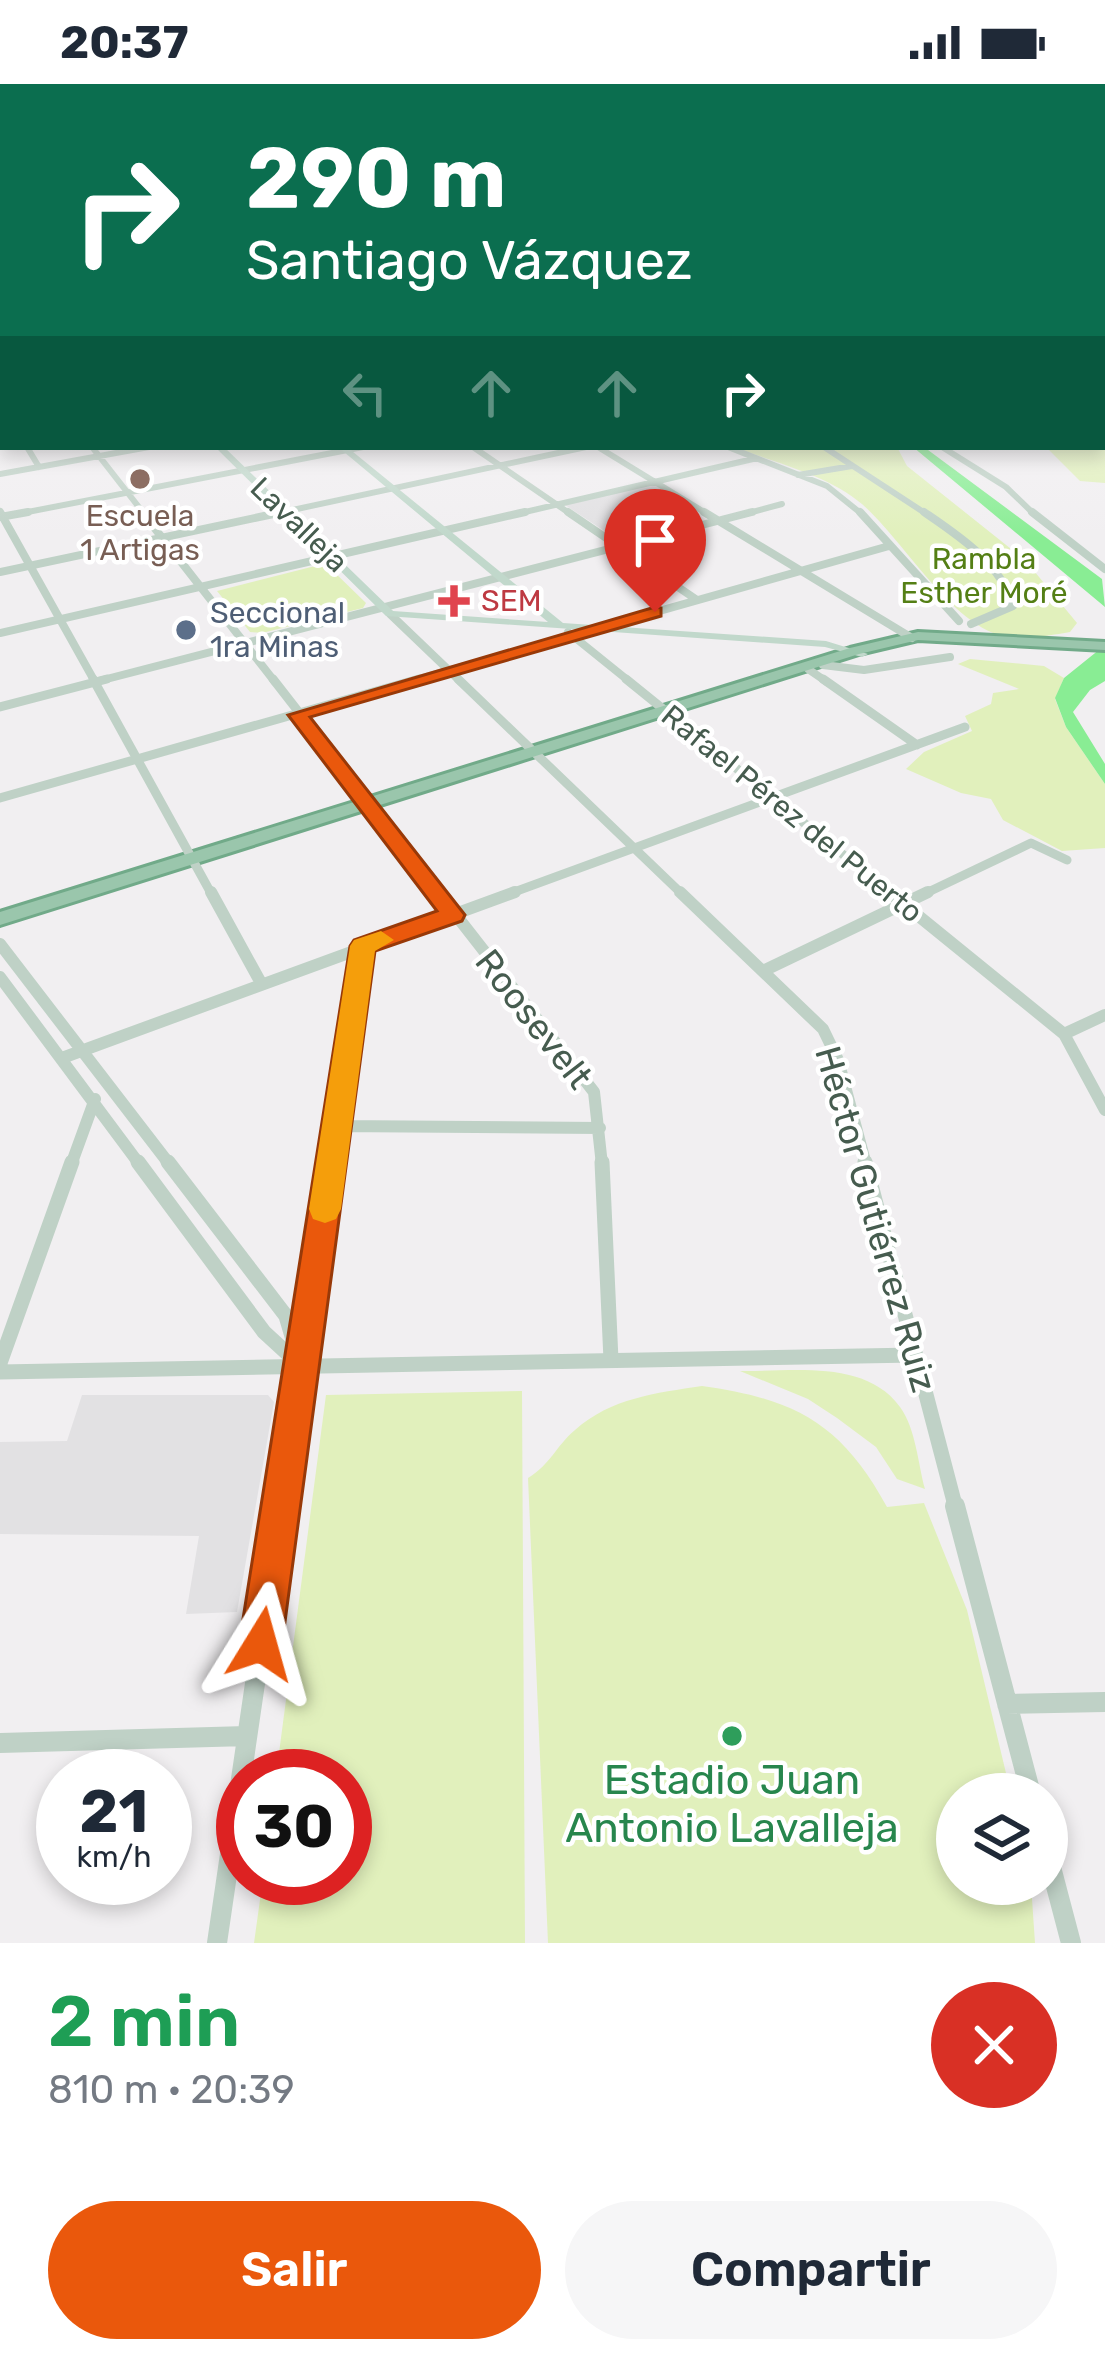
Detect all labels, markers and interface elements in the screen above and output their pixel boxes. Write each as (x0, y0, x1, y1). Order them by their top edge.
text: 20:37 (60, 16, 188, 69)
text: 290 m (246, 128, 506, 228)
icon: right (48, 132, 204, 288)
text: Santiago Vázquez (246, 229, 692, 293)
icon: left (332, 360, 398, 426)
icon: ahead (458, 360, 524, 426)
icon: ahead (584, 360, 650, 426)
icon: right (710, 360, 776, 426)
marker: Escuela 1 Artigas (127, 466, 153, 492)
street label: Lavalleja (243, 470, 355, 580)
pin (604, 489, 706, 612)
place label: Escuela 1 Artigas (80, 498, 200, 568)
icon: arrive (622, 507, 688, 573)
park label: Rambla Esther Moré (900, 541, 1068, 611)
place label: SEM (481, 583, 542, 619)
marker: SEM (438, 585, 470, 617)
place label: Seccional 1ra Minas (210, 595, 345, 665)
marker: Seccional 1ra Minas (173, 617, 199, 643)
street label: Rafael Pérez del Puerto (654, 698, 930, 930)
street label: Roosevelt (466, 941, 602, 1097)
street label: Héctor Gutiérrez Ruiz (806, 1041, 946, 1397)
position arrow (198, 1581, 324, 1707)
marker: Estadio Juan Antonio Lavalleja (719, 1723, 745, 1749)
speed limit sign: 30 (216, 1749, 372, 1905)
place label: Estadio Juan Antonio Lavalleja (565, 1755, 899, 1853)
map controls (936, 1773, 1068, 1905)
button: layers (936, 1773, 1068, 1905)
text: 21 (80, 1776, 148, 1847)
text: km/h (77, 1839, 151, 1875)
text: 2 min (48, 1979, 240, 2064)
button: close (931, 1982, 1057, 2108)
text: 810 m · 20:39 (48, 2067, 295, 2113)
button: Salir (48, 2201, 541, 2339)
button: Compartir (565, 2201, 1057, 2339)

